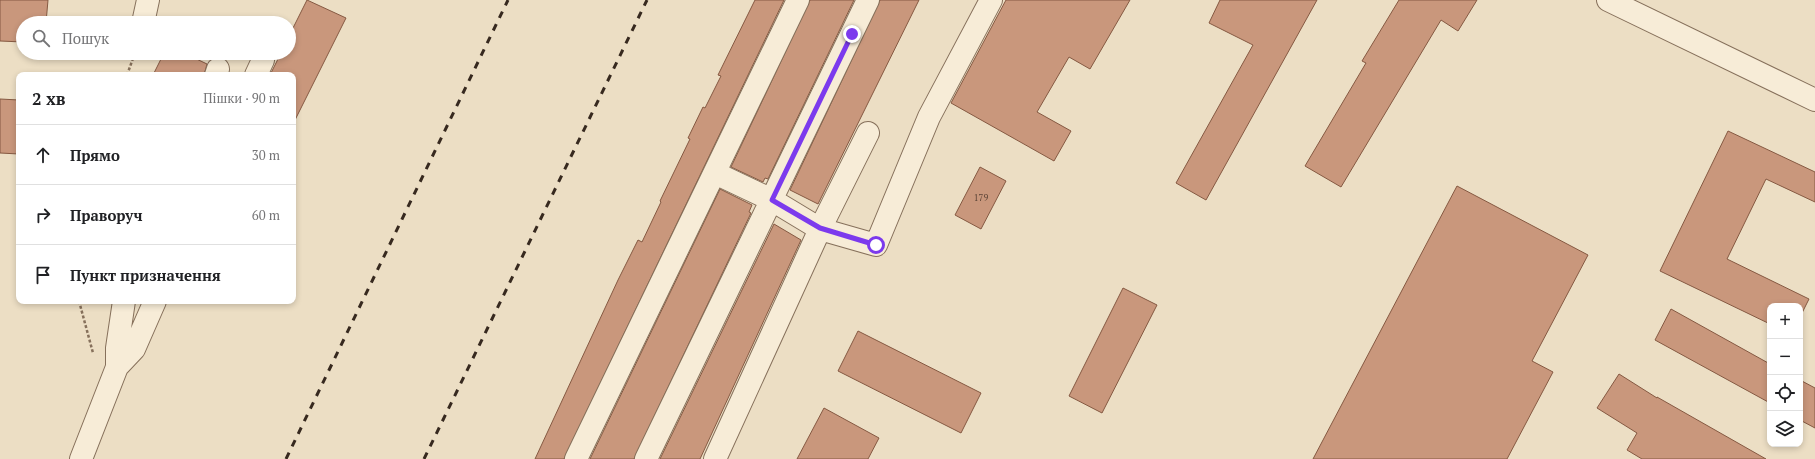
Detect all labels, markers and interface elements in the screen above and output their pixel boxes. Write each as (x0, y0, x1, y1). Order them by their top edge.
search box (16, 16, 296, 60)
route end (843, 25, 861, 43)
icon: search (30, 27, 52, 49)
text: Пошук (62, 28, 109, 48)
text: 2 хв (32, 87, 65, 110)
text: Пішки · 90 m (203, 89, 280, 107)
icon: ahead (32, 144, 54, 166)
text: Прямо (70, 145, 120, 165)
text: 30 m (252, 146, 280, 164)
house number: 179 (974, 192, 988, 204)
icon: right (32, 204, 54, 226)
text: Праворуч (70, 205, 143, 225)
text: 60 m (252, 206, 280, 224)
route start (867, 236, 885, 254)
icon: arrive (32, 264, 54, 286)
text: Пункт призначення (70, 265, 221, 285)
map controls (1767, 303, 1803, 447)
button: + (1767, 303, 1803, 339)
button: − (1767, 339, 1803, 375)
button: locate (1767, 375, 1803, 411)
button: layers (1767, 411, 1803, 447)

